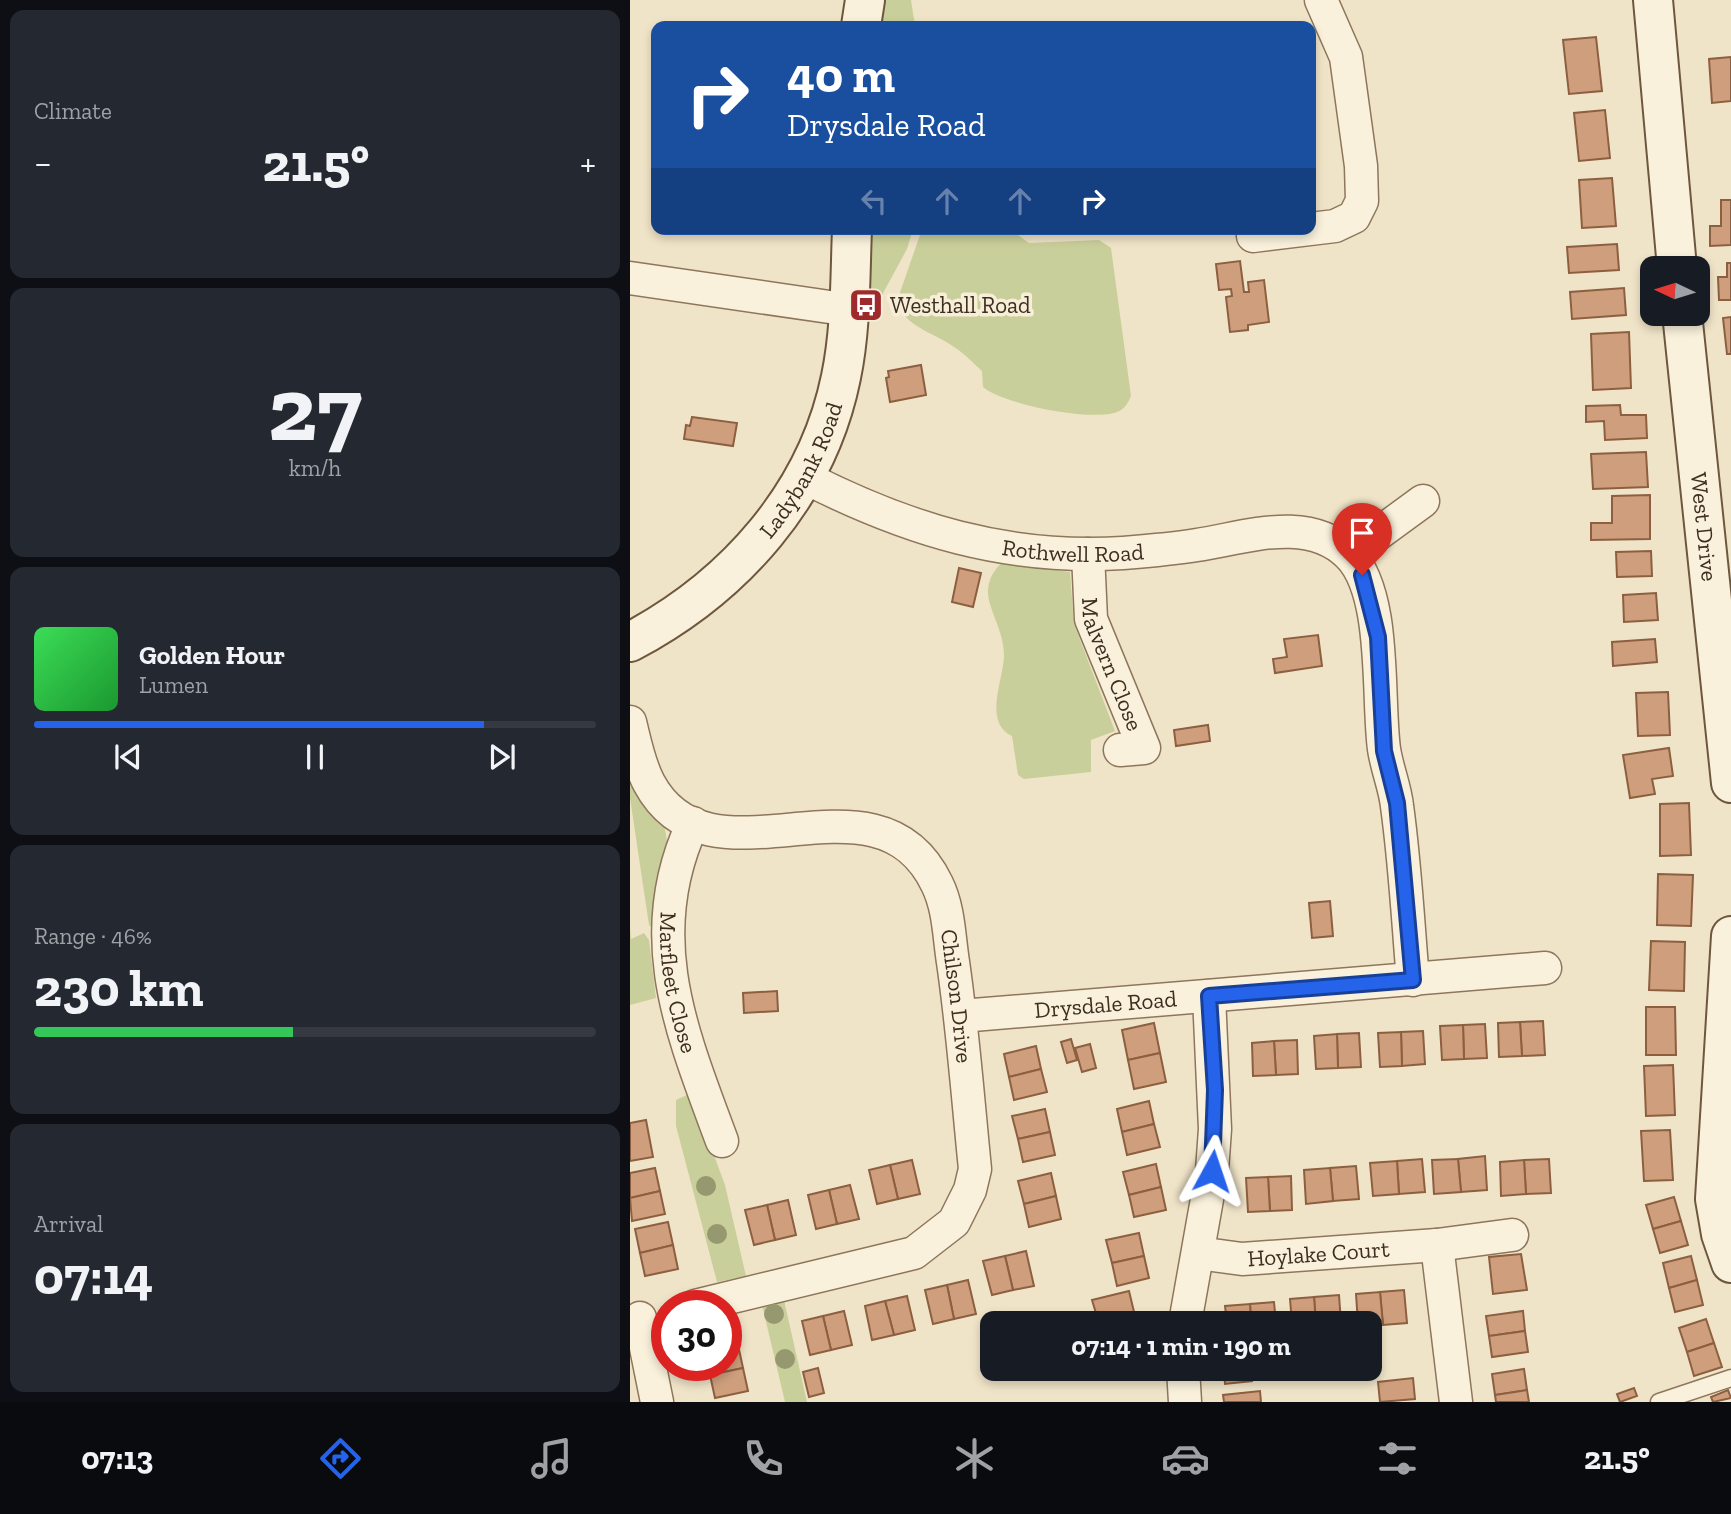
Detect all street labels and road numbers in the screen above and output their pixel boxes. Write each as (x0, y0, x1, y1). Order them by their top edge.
street label: Ladybank Road (753, 398, 848, 544)
street label: West Drive (1685, 471, 1724, 583)
street label: Rothwell Road (1000, 533, 1145, 568)
street label: Malvern Close (1076, 597, 1149, 735)
street label: Marfleet Close (654, 911, 703, 1056)
street label: Chilson Drive (935, 928, 979, 1064)
street label: Drysdale Road (1033, 984, 1178, 1024)
street label: Hoylake Court (1246, 1234, 1391, 1273)

